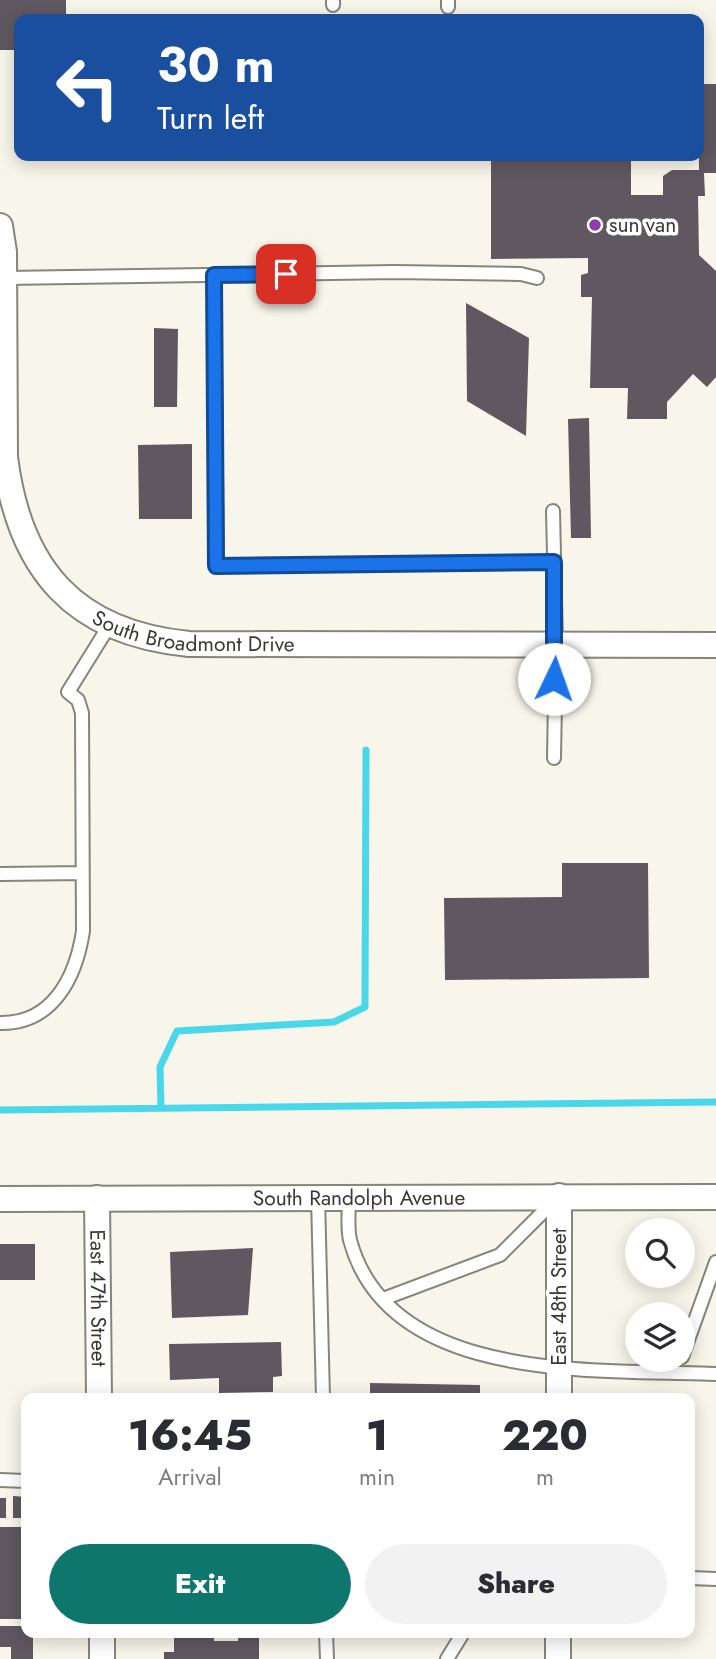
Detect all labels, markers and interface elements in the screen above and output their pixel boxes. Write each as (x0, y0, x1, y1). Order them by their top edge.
text: 30 m (157, 30, 275, 100)
icon: left (42, 42, 133, 133)
text: Turn left (157, 95, 264, 141)
place label: sun van (609, 210, 676, 240)
marker: sun van (587, 217, 603, 233)
pin (256, 244, 316, 304)
icon: arrive (267, 255, 305, 293)
street label: South Broadmont Drive (87, 603, 295, 659)
position arrow (517, 642, 591, 716)
street label: South Randolph Avenue (253, 1183, 465, 1213)
map controls (625, 1218, 695, 1372)
button: search (625, 1218, 695, 1288)
street label: East 48th Street (544, 1228, 574, 1366)
street label: East 47th Street (82, 1229, 114, 1367)
button: layers (625, 1302, 695, 1372)
text: 16:45 (128, 1405, 252, 1466)
text: 1 (366, 1405, 388, 1466)
text: 220 (502, 1405, 588, 1466)
text: Arrival (158, 1460, 222, 1494)
text: min (359, 1460, 395, 1494)
text: m (536, 1460, 554, 1494)
button: Exit (49, 1544, 351, 1624)
button: Share (365, 1544, 667, 1624)

